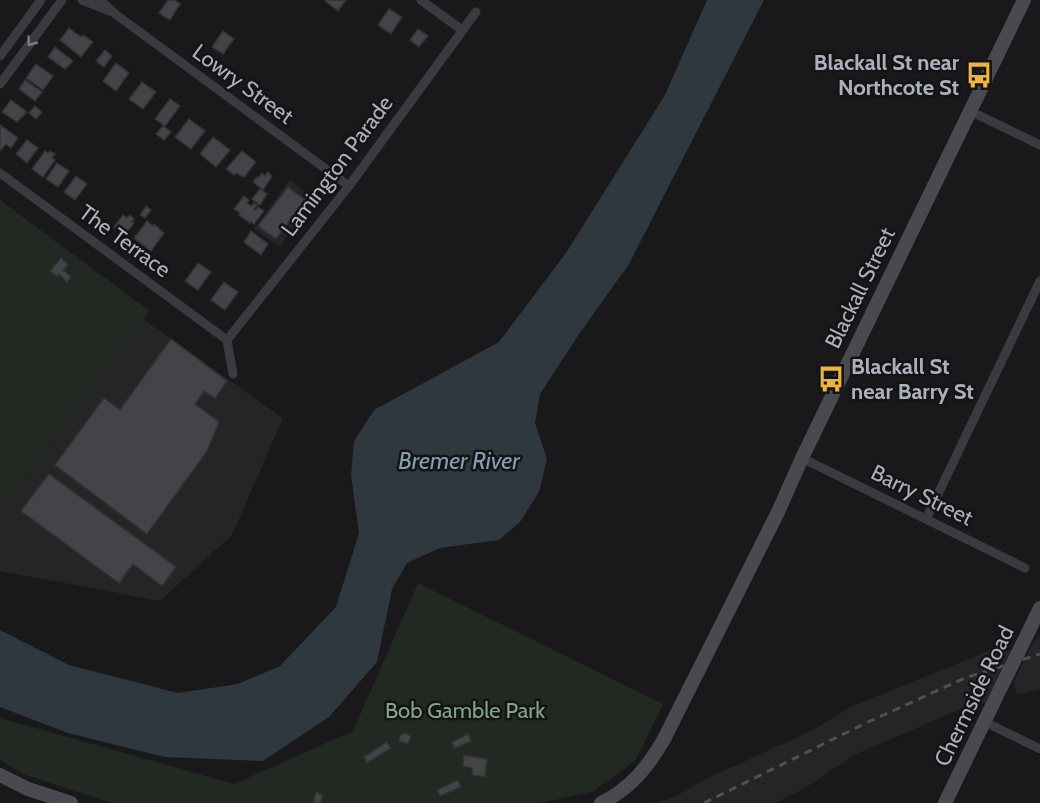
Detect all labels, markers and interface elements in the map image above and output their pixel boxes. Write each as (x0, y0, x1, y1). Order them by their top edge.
one-way arrow (27, 36, 38, 47)
street label: Lowry Street (187, 38, 299, 130)
place label: Blackall St near Northcote St (814, 49, 960, 101)
bus stop icon: Blackall St near Northcote St (964, 60, 994, 90)
street label: Lamington Parade (275, 90, 399, 242)
street label: The Terrace (74, 199, 176, 283)
street label: Blackall Street (819, 223, 901, 353)
place label: Blackall St near Barry St (851, 353, 974, 405)
bus stop icon: Blackall St near Barry St (816, 364, 846, 394)
water label: Bremer River (398, 446, 521, 475)
street label: Barry Street (867, 459, 978, 532)
street label: Chermside Road (928, 621, 1020, 771)
park label: Bob Gamble Park (385, 697, 545, 724)

